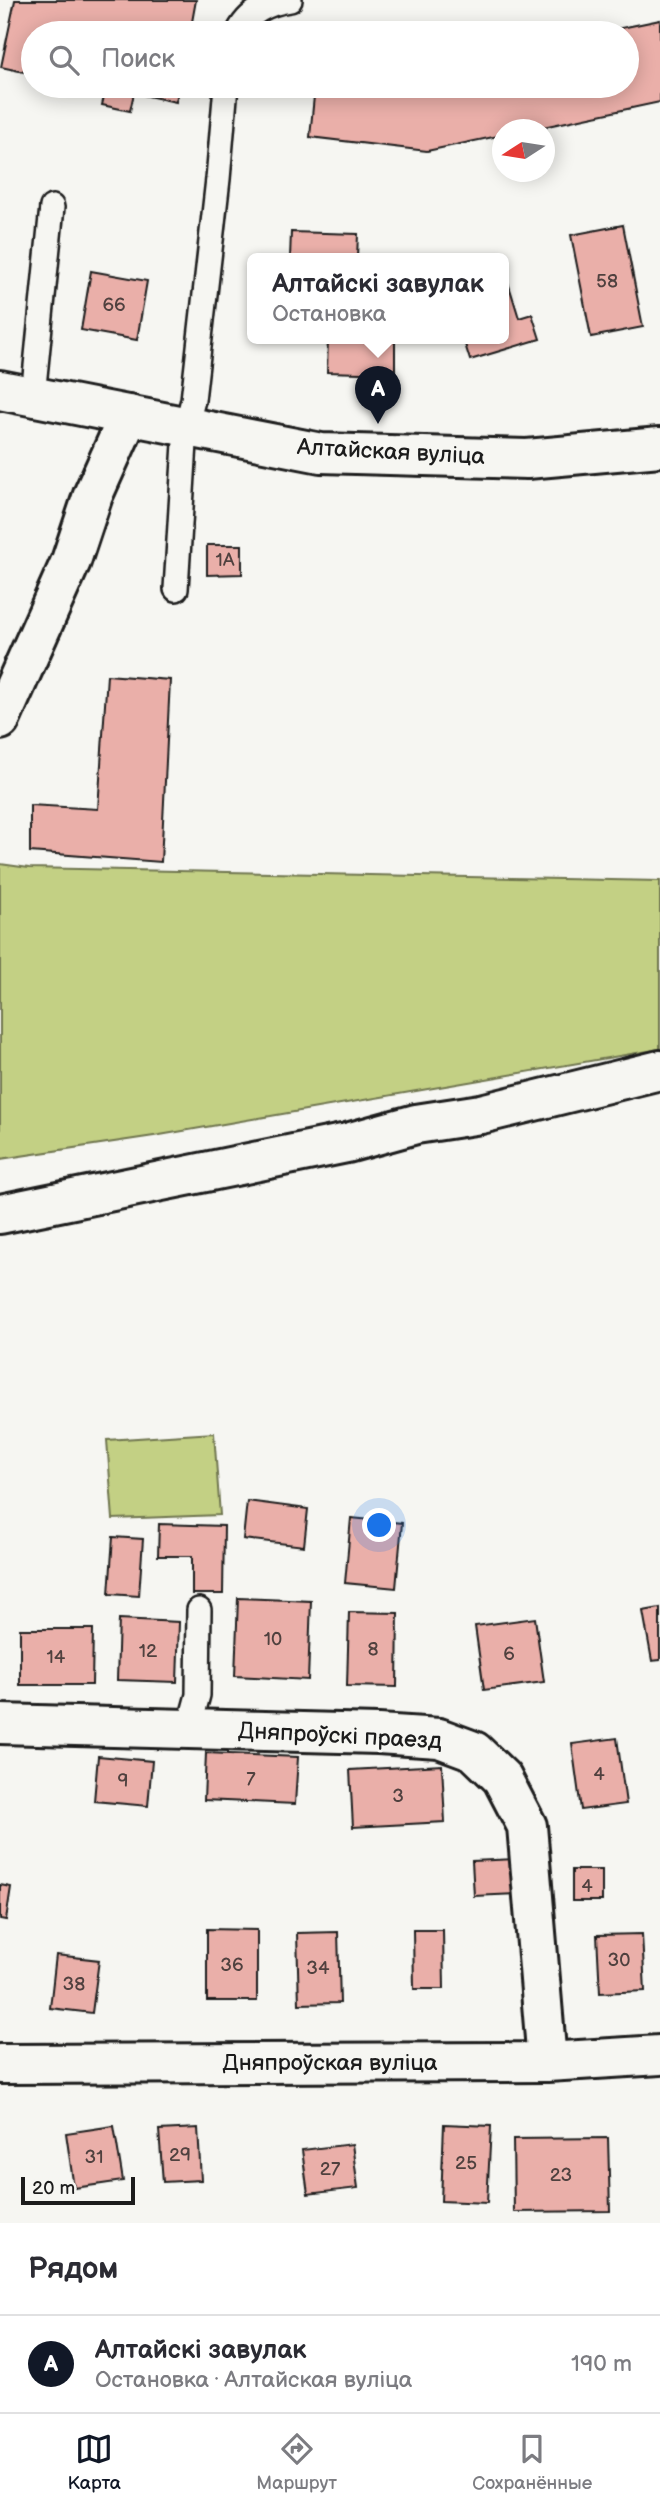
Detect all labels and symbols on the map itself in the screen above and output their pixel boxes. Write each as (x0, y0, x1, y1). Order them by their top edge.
north arrow (492, 119, 555, 182)
house number: 58 (596, 270, 618, 293)
house number: 66 (102, 294, 126, 317)
pin: A (355, 366, 401, 424)
street label: Алтайская вуліца (295, 433, 486, 471)
house number: 1А (216, 549, 235, 572)
your location (362, 1508, 396, 1542)
house number: 10 (264, 1628, 282, 1651)
house number: 8 (367, 1638, 379, 1661)
house number: 12 (139, 1640, 158, 1663)
house number: 6 (503, 1643, 515, 1666)
house number: 14 (47, 1646, 66, 1669)
street label: Дняпроўскі праезд (237, 1717, 443, 1755)
house number: 4 (593, 1763, 605, 1786)
house number: 7 (246, 1768, 256, 1791)
house number: 9 (118, 1770, 128, 1793)
house number: 3 (392, 1785, 404, 1808)
house number: 4 (581, 1875, 593, 1898)
house number: 30 (608, 1949, 630, 1972)
house number: 36 (220, 1954, 244, 1977)
house number: 34 (306, 1957, 330, 1980)
house number: 38 (63, 1973, 85, 1996)
street label: Дняпроўская вуліца (222, 2049, 438, 2077)
house number: 29 (169, 2144, 191, 2167)
house number: 31 (84, 2146, 104, 2169)
house number: 25 (455, 2152, 477, 2175)
house number: 27 (320, 2158, 341, 2181)
house number: 23 (550, 2164, 572, 2187)
scale bar (21, 2174, 135, 2206)

